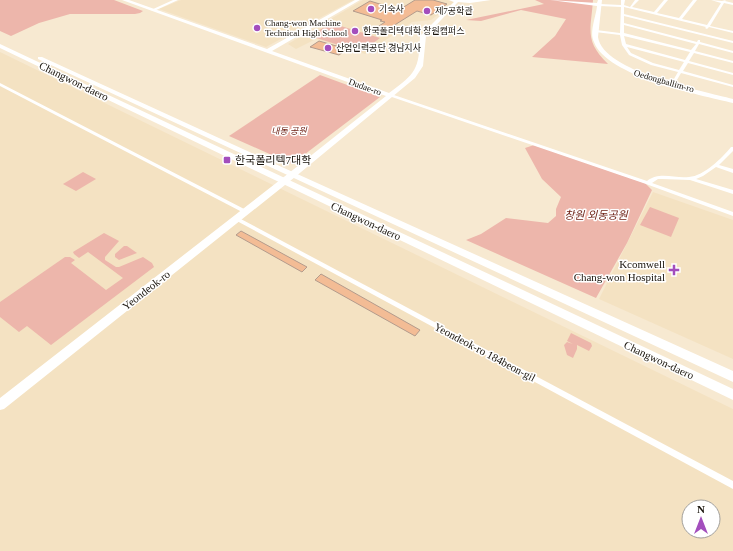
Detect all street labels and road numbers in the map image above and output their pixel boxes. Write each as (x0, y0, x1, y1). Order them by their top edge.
street label: Changwon-daero (37, 59, 111, 103)
street label: Oedongballim-ro (633, 68, 696, 94)
street label: Dudae-ro (347, 76, 383, 98)
street label: Changwon-daero (329, 200, 403, 243)
street label: Yeondeok-ro (120, 267, 173, 312)
street label: Yeondeok-ro 184beon-gil (432, 320, 538, 384)
street label: Changwon-daero (622, 339, 696, 382)

